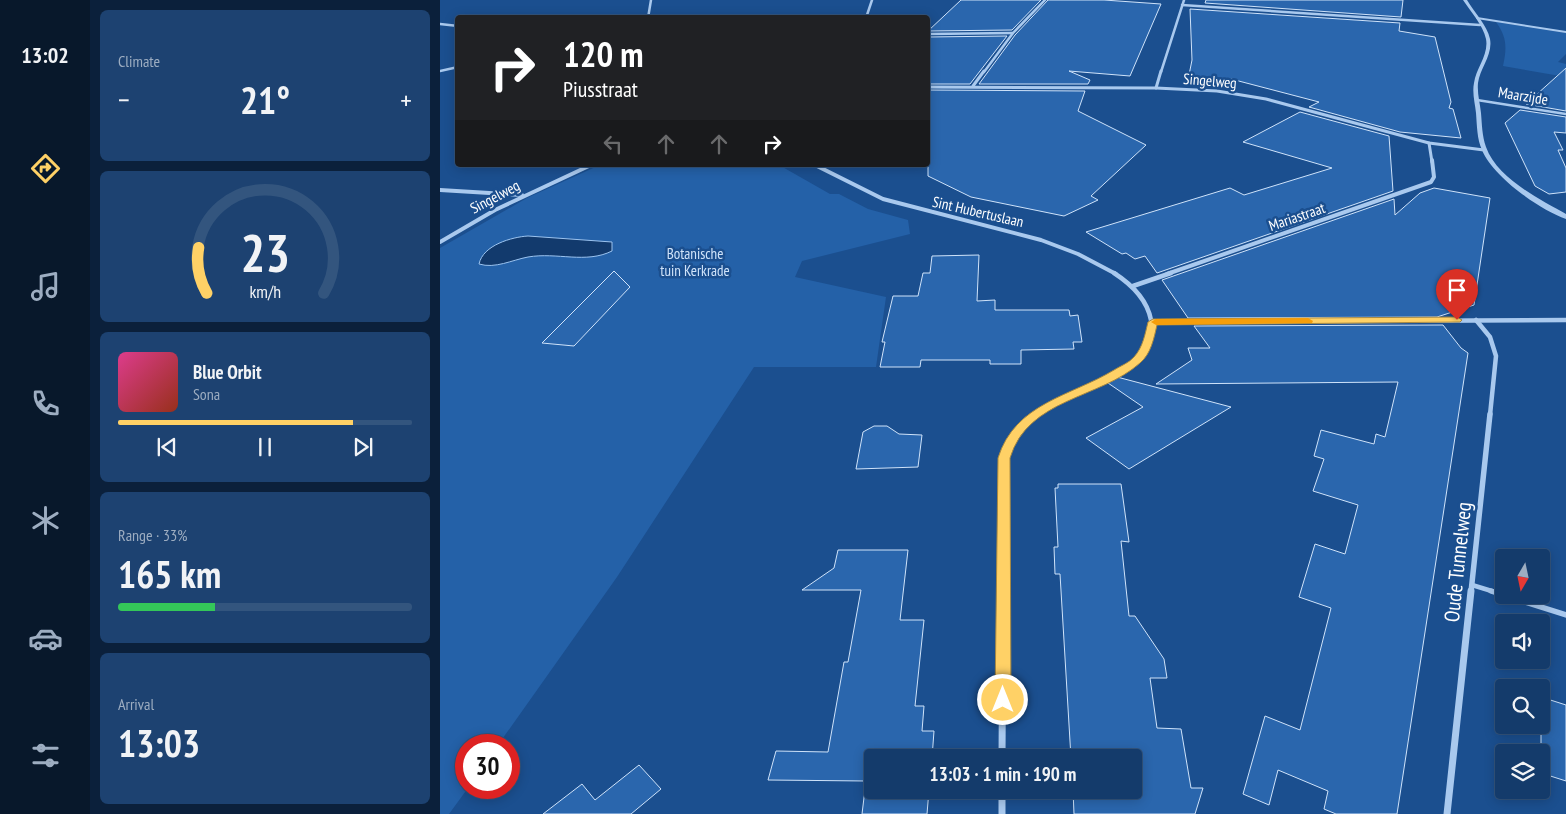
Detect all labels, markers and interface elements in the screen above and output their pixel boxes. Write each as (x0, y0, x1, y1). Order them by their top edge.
text: 120 m (563, 31, 644, 77)
icon: right (480, 35, 545, 100)
text: 13:02 (21, 41, 69, 69)
text: Climate (118, 51, 160, 71)
street label: Singelweg (1182, 69, 1238, 92)
text: 21° (240, 75, 290, 124)
text: Piusstraat (563, 75, 638, 103)
text: − (118, 81, 130, 118)
text: + (400, 81, 412, 118)
street label: Maarzijde (1497, 82, 1549, 109)
icon: left (599, 130, 627, 158)
icon: ahead (652, 130, 680, 158)
icon: ahead (705, 130, 733, 158)
icon: right (758, 130, 786, 158)
icon: directions (28, 151, 63, 186)
street label: Singelweg (467, 176, 523, 218)
street label: Sint Hubertuslaan (931, 192, 1026, 231)
street label: Mariastraat (1266, 198, 1328, 235)
text: 23 (240, 219, 290, 286)
park label: Botanische tuin Kerkrade (660, 244, 730, 280)
icon: music (28, 269, 63, 304)
pin (1436, 269, 1478, 320)
icon: arrive (1443, 276, 1471, 304)
text: km/h (249, 280, 281, 303)
text: Blue Orbit (193, 360, 262, 384)
text: Sona (193, 384, 220, 404)
icon: phone (28, 386, 63, 421)
icon: previous (153, 433, 181, 461)
icon: pause (251, 433, 279, 461)
icon: next (349, 433, 377, 461)
street label: Oude Tunnelweg (1438, 500, 1477, 623)
icon: climate (28, 503, 63, 538)
text: Range · 33% (118, 525, 187, 545)
text: 165 km (118, 549, 221, 598)
north arrow (1495, 549, 1550, 604)
map controls (1495, 549, 1550, 799)
button: sound (1495, 614, 1550, 669)
icon: car (28, 621, 63, 656)
position arrow (976, 673, 1028, 725)
button: search (1495, 679, 1550, 734)
text: Arrival (118, 694, 154, 714)
text: 13:03 (118, 718, 200, 767)
speed limit sign: 30 (455, 734, 520, 799)
icon: filters (28, 738, 63, 773)
button: layers (1495, 744, 1550, 799)
text: 13:03 · 1 min · 190 m (930, 762, 1076, 786)

